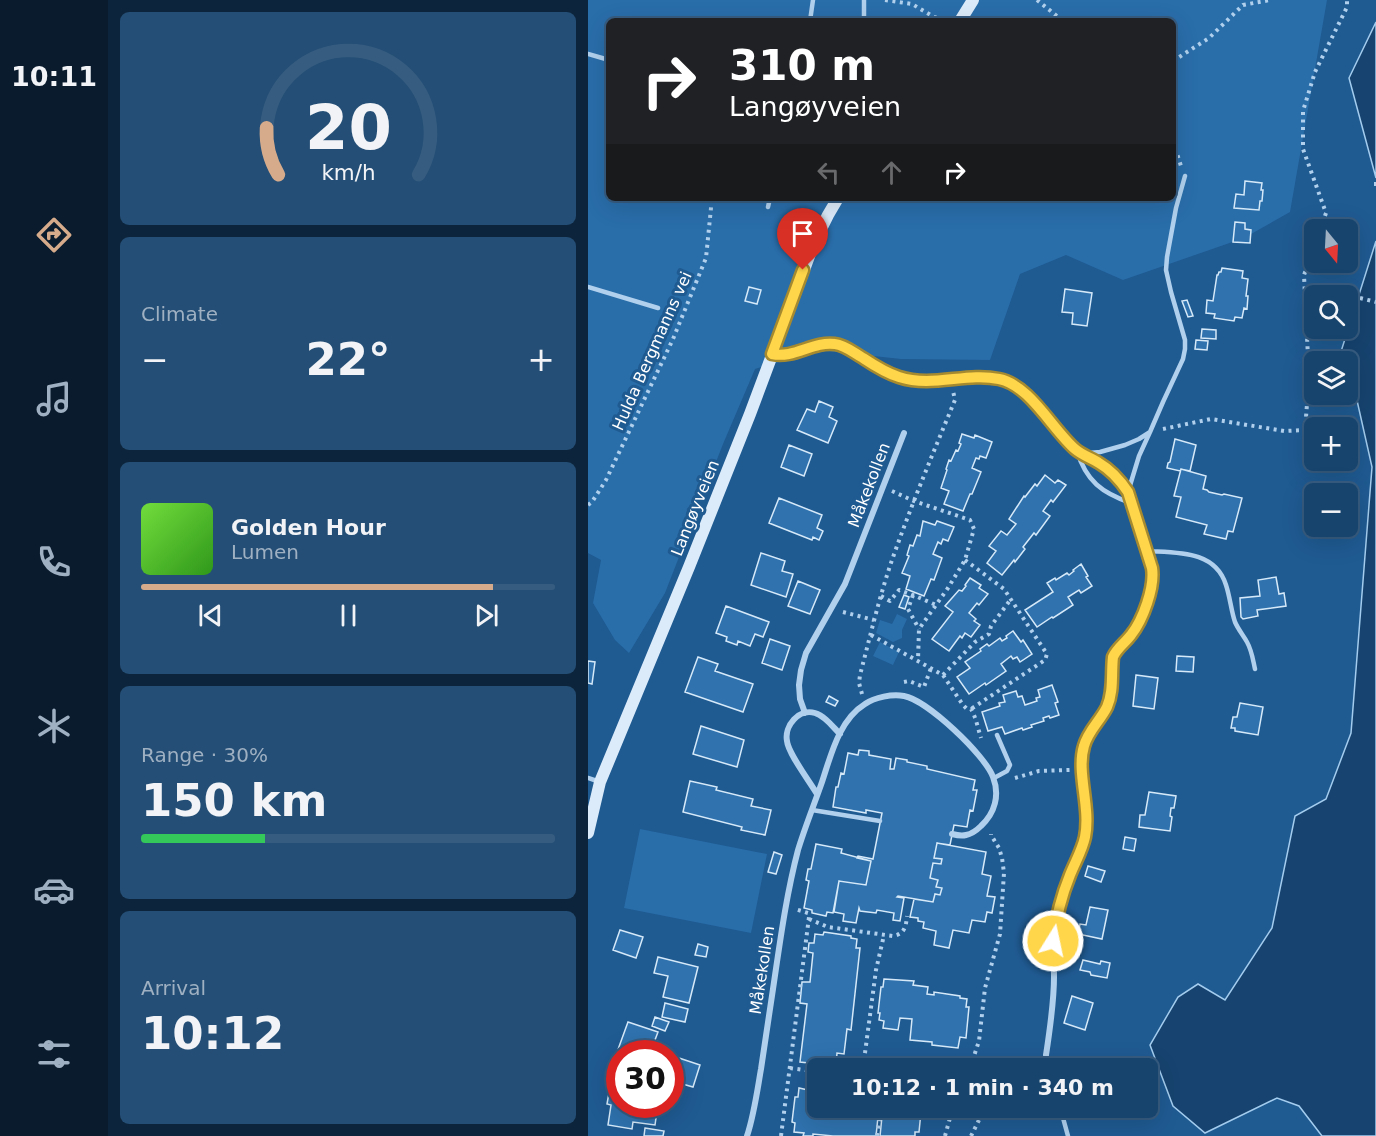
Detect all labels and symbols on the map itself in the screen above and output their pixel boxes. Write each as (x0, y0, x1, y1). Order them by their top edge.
pin (777, 208, 828, 270)
north arrow (1304, 219, 1358, 273)
street label: Hulda Bergmanns vei (608, 269, 696, 433)
street label: Måkekollen (844, 440, 894, 530)
street label: Langøyveien (667, 457, 723, 559)
position arrow (1021, 909, 1085, 973)
street label: Måkekollen (746, 924, 778, 1016)
speed limit sign: 30 (606, 1040, 684, 1118)

